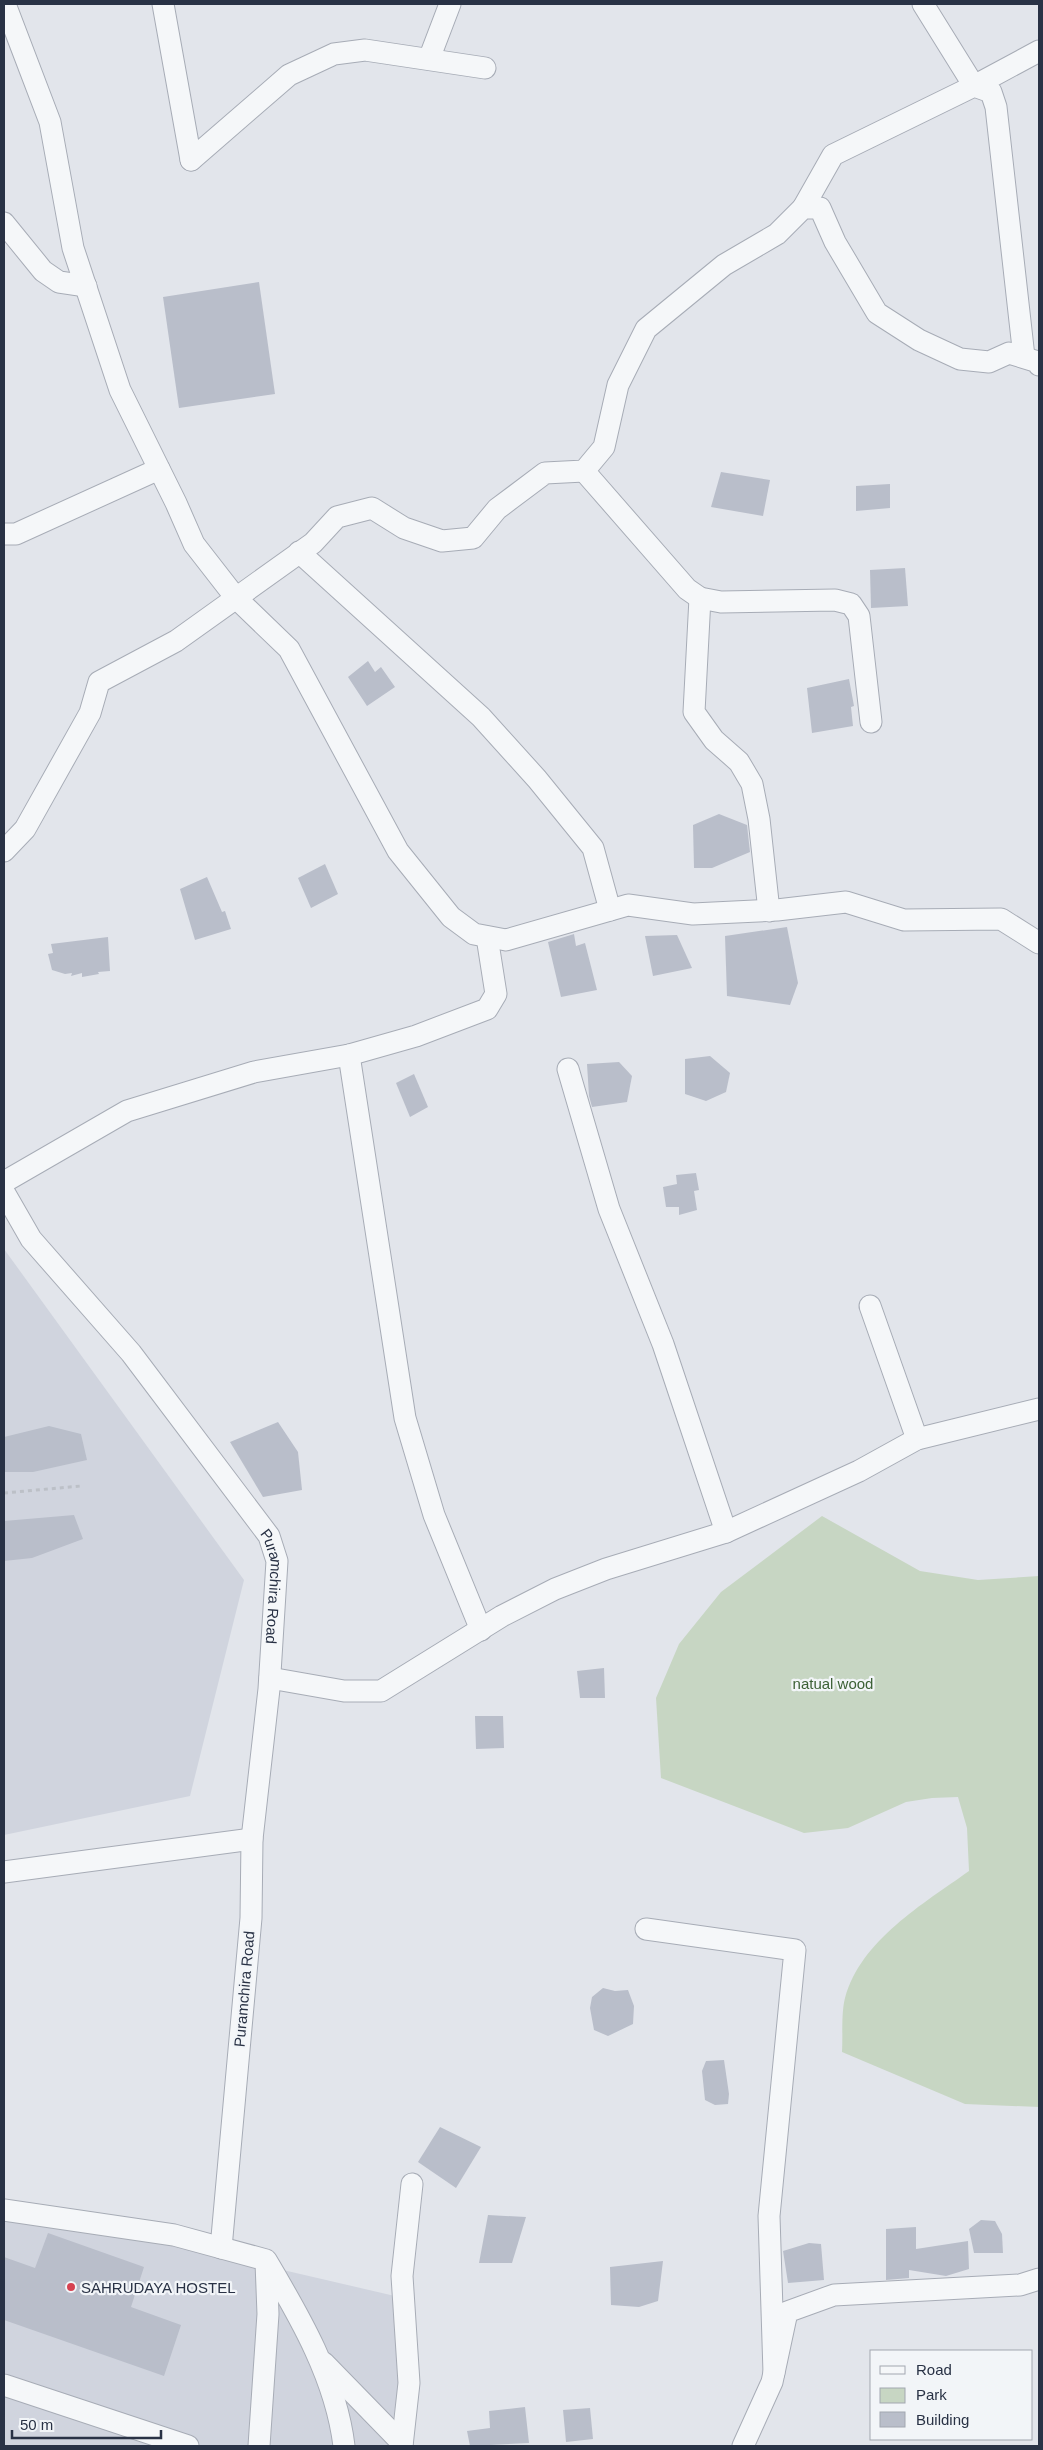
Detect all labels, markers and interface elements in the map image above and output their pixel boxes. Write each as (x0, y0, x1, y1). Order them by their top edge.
street label: Puramchira Road (258, 1525, 286, 1644)
park label: natual wood (793, 1675, 873, 1692)
street label: Puramchira Road (230, 1930, 258, 2048)
place label: SAHRUDAYA HOSTEL (81, 2279, 235, 2296)
marker: SAHRUDAYA HOSTEL (65, 2281, 77, 2293)
legend (870, 2350, 1033, 2440)
text: Road (916, 2361, 952, 2378)
text: Park (916, 2386, 947, 2403)
scale bar (12, 2408, 161, 2440)
text: Building (916, 2411, 969, 2428)
text: 50 m (20, 2416, 53, 2433)

